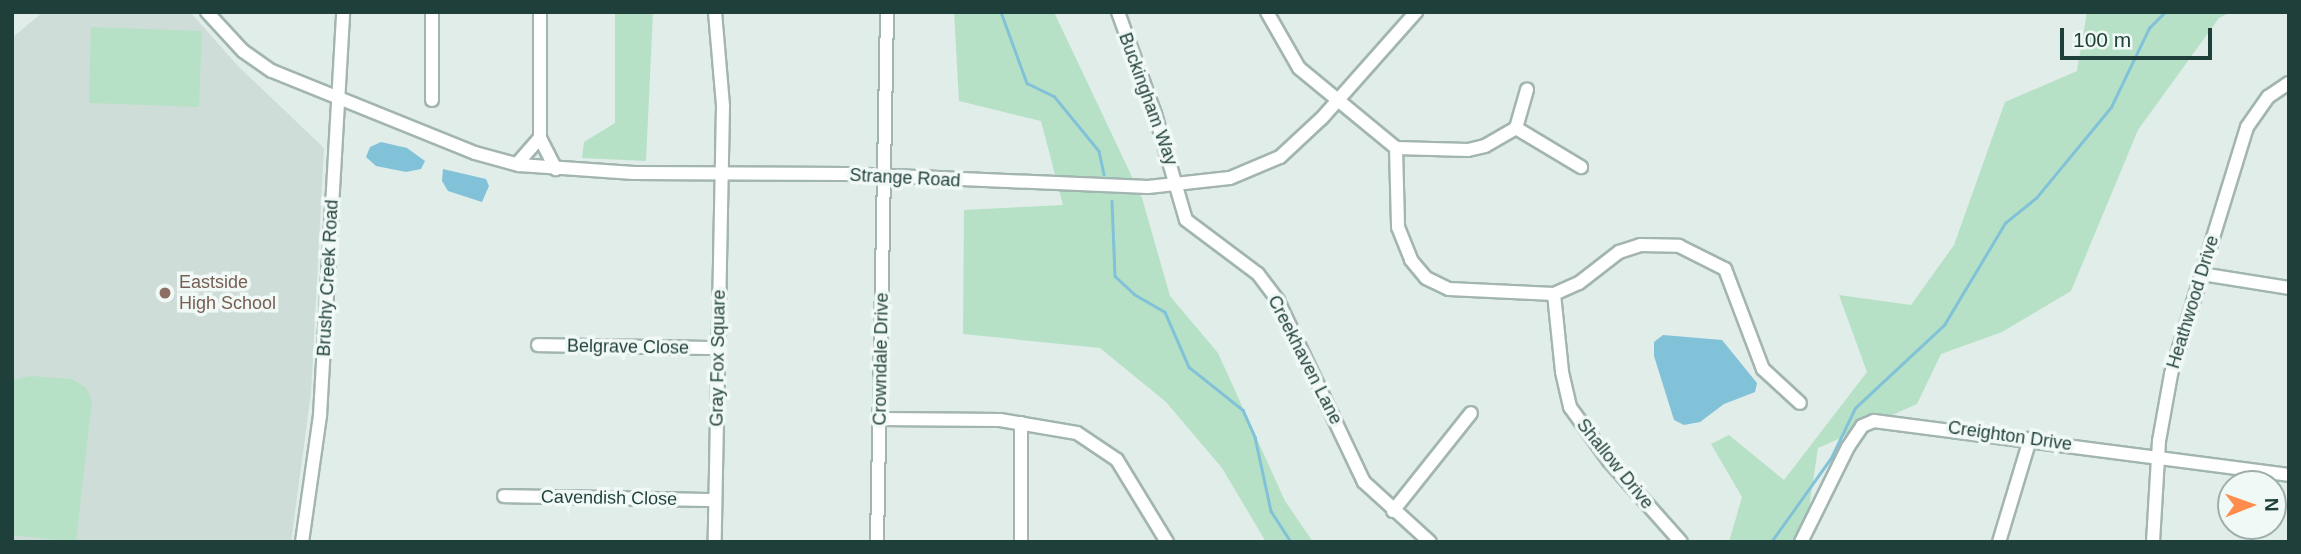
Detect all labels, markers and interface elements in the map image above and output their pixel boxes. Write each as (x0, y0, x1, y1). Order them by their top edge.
scale bar (2063, 14, 2215, 58)
text: 100 m (2073, 28, 2131, 51)
street label: Buckingham Way (1114, 30, 1182, 168)
street label: Strange Road (849, 164, 961, 192)
street label: Brushy Creek Road (313, 199, 343, 357)
street label: Heathwood Drive (2162, 233, 2224, 371)
place label: Eastside High School (179, 272, 276, 314)
marker: Eastside High School (157, 285, 173, 301)
street label: Gray Fox Square (706, 289, 730, 427)
street label: Crowndale Drive (869, 292, 893, 426)
street label: Creekhaven Lane (1263, 292, 1347, 428)
street label: Belgrave Close (567, 335, 689, 359)
street label: Shallow Drive (1572, 414, 1658, 514)
street label: Creighton Drive (1947, 417, 2073, 455)
north arrow (2217, 470, 2287, 540)
street label: Cavendish Close (541, 486, 677, 510)
text: N (2261, 498, 2282, 512)

